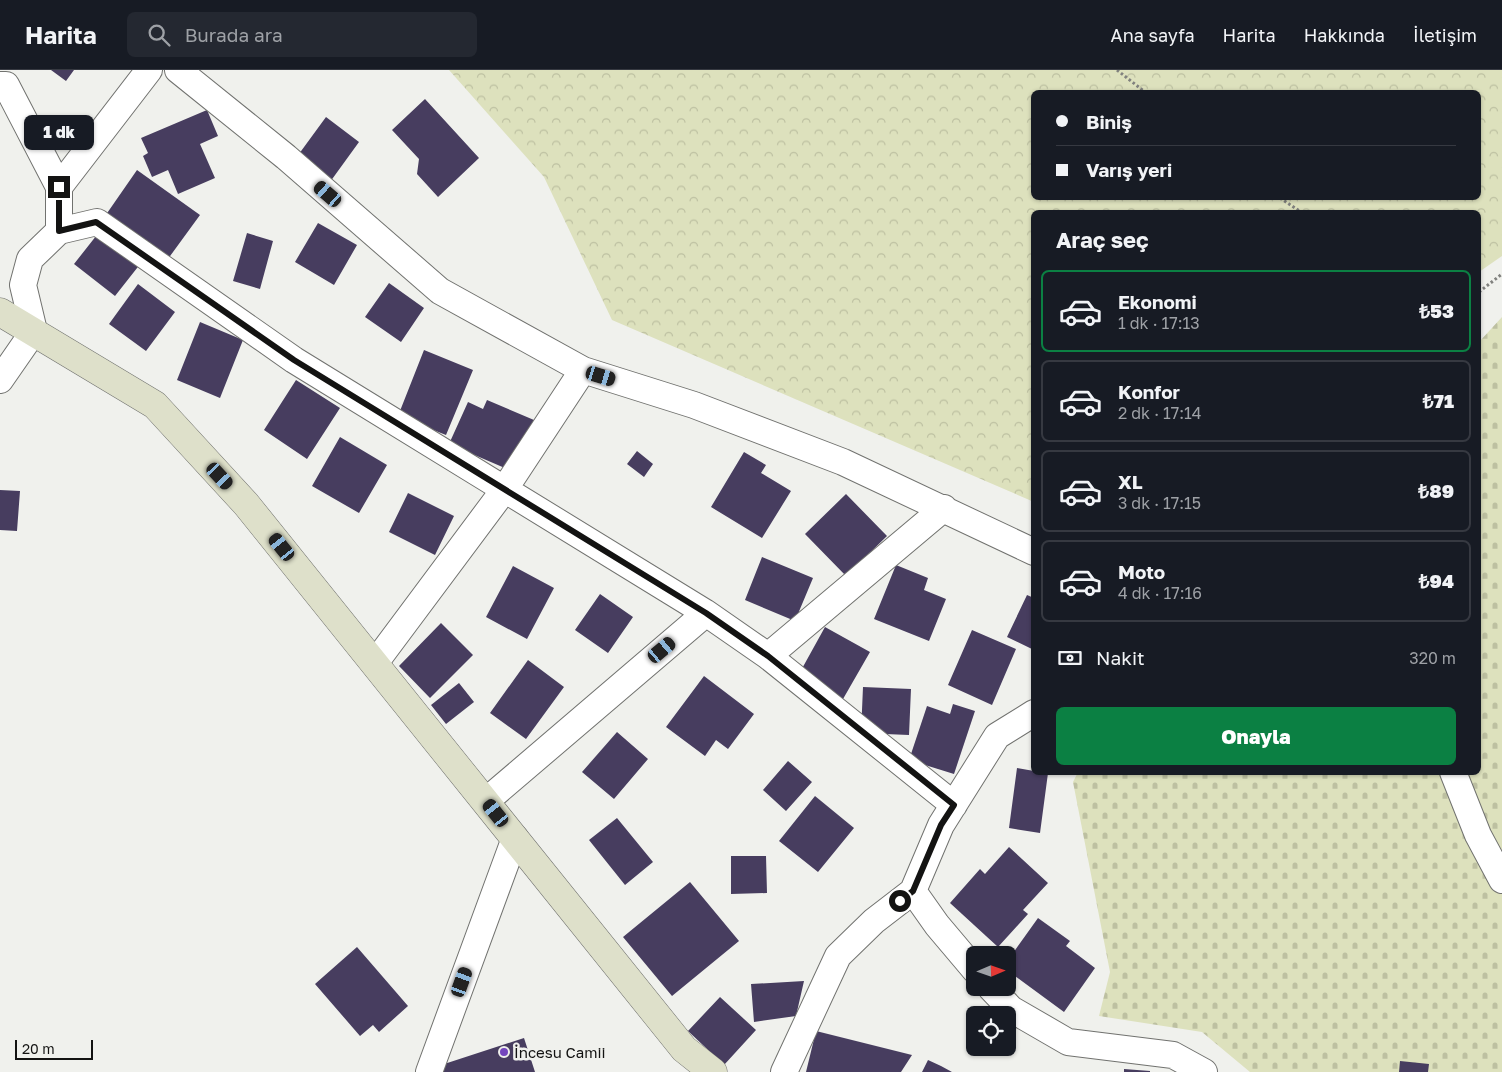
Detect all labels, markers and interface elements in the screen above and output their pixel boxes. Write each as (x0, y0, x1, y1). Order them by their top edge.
search box (127, 12, 477, 57)
text: Harita (25, 20, 97, 49)
icon: search (145, 21, 173, 49)
text: Burada ara (185, 23, 283, 46)
text: Ana sayfa (1111, 24, 1195, 46)
text: Harita (1223, 24, 1276, 46)
text: Hakkında (1304, 24, 1385, 46)
text: İletişim (1413, 24, 1477, 46)
text: Biniş (1086, 110, 1132, 133)
callout: 1 dk (24, 114, 94, 150)
text: 1 dk (43, 122, 75, 142)
text: Varış yeri (1086, 158, 1172, 181)
route end (48, 176, 70, 198)
car (311, 178, 344, 210)
text: Araç seç (1056, 226, 1149, 253)
icon: car (1058, 289, 1103, 334)
text: Ekonomi (1118, 290, 1197, 313)
text: ₺53 (1419, 299, 1454, 322)
text: 1 dk · 17:13 (1118, 313, 1200, 333)
car (584, 364, 617, 388)
icon: car (1058, 379, 1103, 424)
text: Konfor (1118, 380, 1180, 403)
text: ₺71 (1423, 389, 1454, 412)
text: 2 dk · 17:14 (1118, 403, 1202, 423)
car (204, 460, 235, 492)
icon: car (1058, 469, 1103, 514)
text: XL (1118, 470, 1143, 493)
text: ₺89 (1418, 479, 1454, 502)
text: 3 dk · 17:15 (1118, 493, 1201, 513)
car (266, 531, 297, 563)
icon: car (1058, 559, 1103, 604)
text: Moto (1118, 560, 1165, 583)
text: ₺94 (1419, 569, 1454, 592)
text: 4 dk · 17:16 (1118, 583, 1202, 603)
car (645, 635, 678, 665)
icon: cash (1056, 644, 1084, 672)
text: Nakit (1096, 646, 1145, 669)
text: 320 m (1409, 648, 1456, 668)
button: Onayla (1056, 707, 1456, 765)
car (480, 797, 511, 829)
route start (889, 890, 911, 912)
north arrow (966, 946, 1016, 996)
map controls (966, 946, 1016, 1056)
car (449, 965, 474, 999)
button: locate (966, 1006, 1016, 1056)
scale bar (15, 1037, 92, 1060)
text: 20 m (22, 1040, 55, 1057)
place label: İncesu Camii (514, 1043, 606, 1061)
marker: İncesu Camii (498, 1046, 510, 1058)

